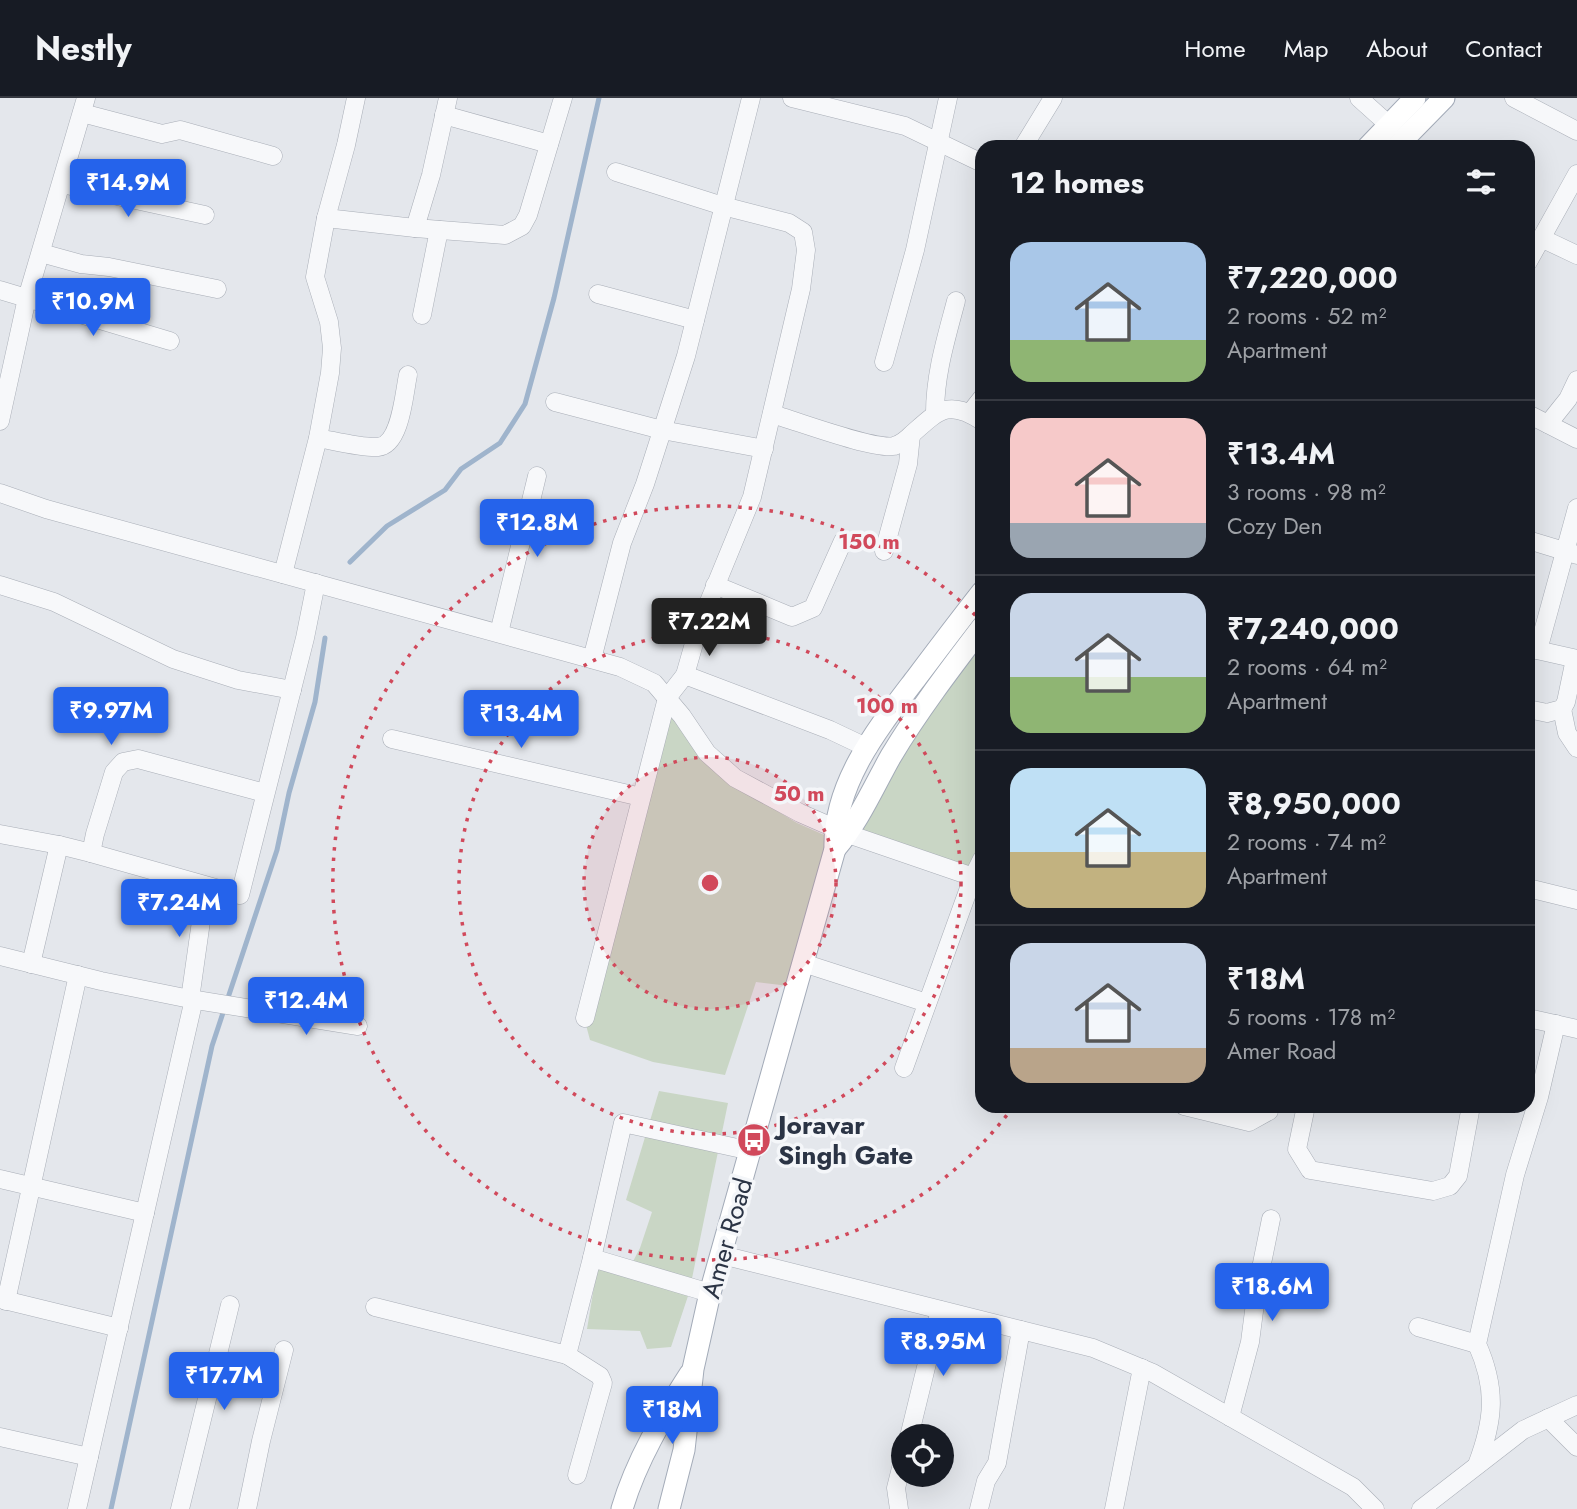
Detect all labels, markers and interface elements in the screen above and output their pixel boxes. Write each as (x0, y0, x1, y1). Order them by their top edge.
text: Nestly (35, 25, 132, 72)
text: Home (1184, 31, 1246, 66)
text: Map (1284, 31, 1328, 66)
text: About (1366, 31, 1427, 66)
text: Contact (1465, 31, 1542, 66)
pin: ₹14.9M (71, 159, 185, 219)
text: 12 homes (1010, 161, 1144, 204)
icon: filters (1462, 163, 1500, 201)
text: ₹14.9M (86, 165, 170, 199)
text: ₹7,220,000 (1227, 256, 1398, 299)
icon: home (1066, 270, 1150, 354)
pin: ₹10.9M (36, 278, 150, 338)
text: ₹10.9M (51, 284, 135, 318)
text: 2 rooms · 52 m² (1227, 299, 1386, 333)
text: Apartment (1227, 333, 1327, 367)
text: ₹13.4M (1227, 432, 1335, 475)
icon: home (1066, 446, 1150, 530)
text: 3 rooms · 98 m² (1227, 475, 1386, 509)
pin: ₹12.8M (480, 500, 594, 559)
text: ₹12.8M (496, 505, 578, 539)
text: Cozy Den (1227, 509, 1322, 543)
text: 150 m (838, 527, 900, 557)
pin: ₹7.22M (652, 598, 766, 658)
text: ₹7.22M (668, 604, 750, 638)
text: ₹7,240,000 (1227, 607, 1399, 650)
icon: home (1066, 621, 1150, 705)
text: 2 rooms · 64 m² (1227, 650, 1387, 684)
text: Apartment (1227, 684, 1327, 718)
pin: ₹9.97M (54, 688, 168, 747)
pin: ₹13.4M (464, 690, 578, 750)
text: 100 m (856, 691, 918, 721)
text: ₹9.97M (69, 693, 153, 727)
text: ₹13.4M (480, 696, 562, 730)
text: 50 m (774, 779, 824, 809)
text: ₹8,950,000 (1227, 782, 1401, 825)
icon: home (1066, 796, 1150, 880)
text: 2 rooms · 74 m² (1227, 825, 1386, 859)
text: Apartment (1227, 859, 1327, 893)
centre of rings (698, 871, 722, 895)
pin: ₹7.24M (122, 880, 236, 939)
text: ₹7.24M (137, 885, 221, 919)
text: ₹18M (1227, 957, 1305, 1000)
icon: home (1066, 971, 1150, 1055)
pin: ₹12.4M (249, 978, 363, 1037)
text: ₹12.4M (264, 983, 348, 1017)
text: 5 rooms · 178 m² (1227, 1000, 1395, 1034)
text: Amer Road (1227, 1034, 1336, 1068)
place label: Joravar Singh Gate (773, 1106, 913, 1174)
bus stop icon: Joravar Singh Gate (735, 1121, 773, 1159)
street label: Amer Road (692, 1173, 762, 1303)
pin: ₹18.6M (1215, 1264, 1329, 1323)
text: ₹18.6M (1231, 1269, 1313, 1303)
pin: ₹8.95M (886, 1318, 1000, 1378)
text: ₹8.95M (900, 1324, 986, 1358)
pin: ₹17.7M (167, 1352, 281, 1412)
text: ₹17.7M (185, 1358, 263, 1392)
pin: ₹18M (631, 1386, 713, 1446)
text: ₹18M (642, 1392, 702, 1426)
map controls (891, 1424, 954, 1487)
button: locate (891, 1424, 954, 1487)

